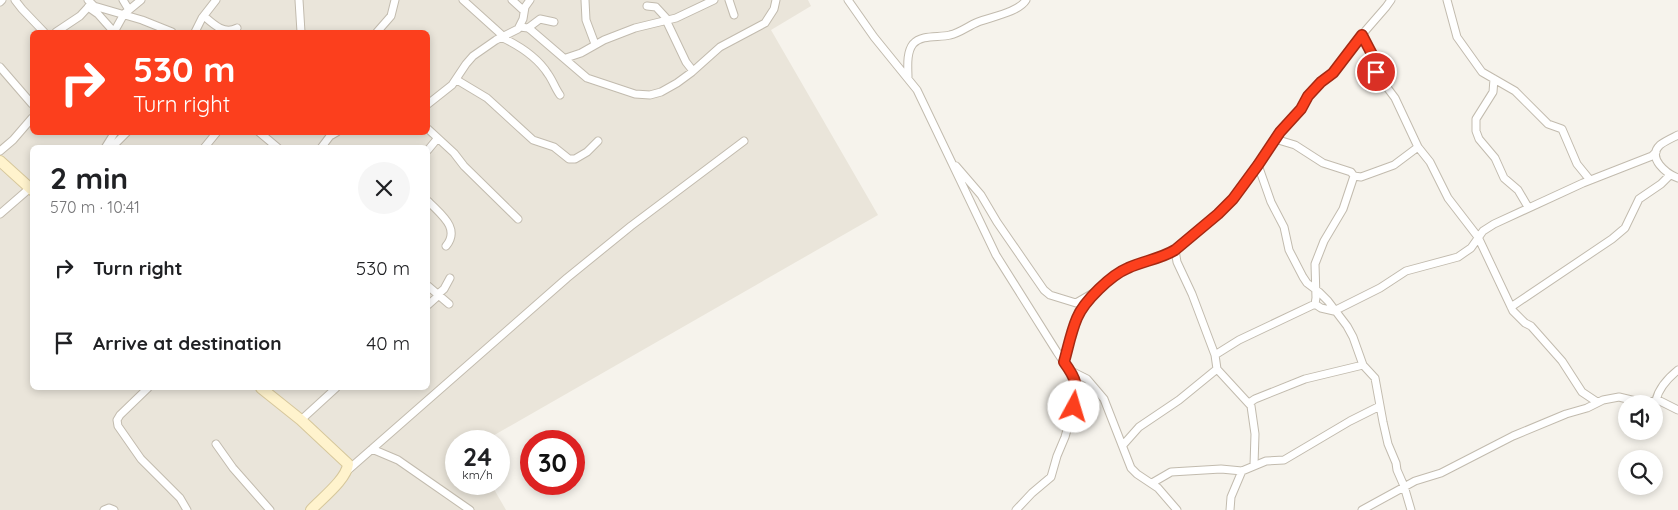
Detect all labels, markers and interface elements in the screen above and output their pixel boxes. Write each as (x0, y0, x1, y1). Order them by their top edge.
text: 530 m (133, 47, 236, 91)
icon: right (50, 50, 115, 115)
pin (1355, 51, 1397, 93)
icon: arrive (1362, 58, 1390, 86)
text: Turn right (133, 90, 230, 118)
text: 2 min (50, 159, 128, 197)
button: close (358, 162, 410, 214)
text: 570 m · 10:41 (50, 197, 140, 217)
icon: right (50, 254, 78, 282)
text: Turn right (93, 256, 182, 280)
text: 530 m (356, 256, 410, 280)
icon: arrive (50, 329, 78, 357)
text: Arrive at destination (93, 331, 282, 355)
text: 40 m (366, 331, 410, 355)
position arrow (1047, 380, 1099, 432)
map controls (1618, 395, 1663, 495)
button: sound (1618, 395, 1663, 440)
speed limit sign: 30 (520, 430, 585, 495)
text: 24 (463, 441, 492, 472)
button: search (1618, 450, 1663, 495)
text: km/h (462, 467, 493, 482)

